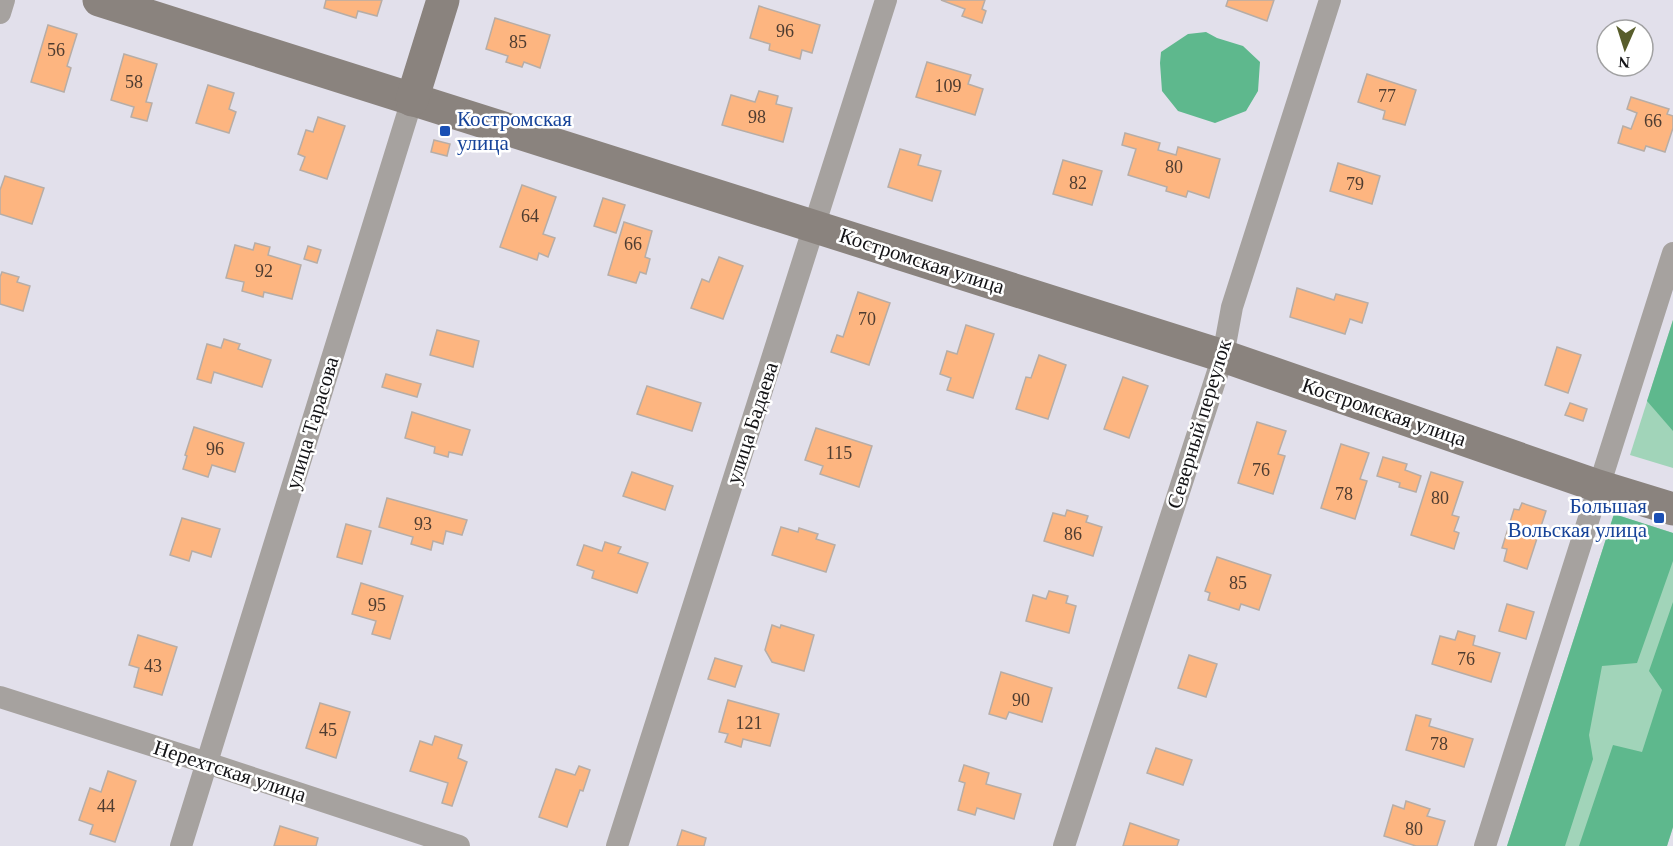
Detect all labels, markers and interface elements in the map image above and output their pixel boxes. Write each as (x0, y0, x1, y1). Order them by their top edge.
north arrow (1595, 18, 1655, 78)
house number: 96 (776, 21, 794, 41)
house number: 85 (509, 32, 527, 52)
house number: 56 (47, 40, 65, 60)
text: N (1618, 54, 1630, 71)
house number: 58 (125, 72, 143, 92)
house number: 109 (935, 76, 962, 96)
house number: 77 (1378, 86, 1396, 106)
place label: Костромская улица (457, 107, 572, 155)
house number: 98 (748, 107, 766, 127)
house number: 66 (1644, 111, 1662, 131)
marker: Костромская улица (438, 124, 452, 138)
house number: 80 (1165, 157, 1183, 177)
house number: 82 (1069, 173, 1087, 193)
house number: 79 (1346, 174, 1364, 194)
house number: 64 (521, 206, 539, 226)
street label: Костромская улица (837, 223, 1008, 299)
house number: 66 (624, 234, 642, 254)
house number: 92 (255, 261, 273, 281)
house number: 70 (858, 309, 876, 329)
street label: Северный переулок (1162, 336, 1236, 511)
street label: улица Тарасова (280, 353, 344, 492)
street label: улица Бадаева (721, 358, 783, 487)
street label: Костромская улица (1299, 373, 1470, 452)
house number: 96 (206, 439, 224, 459)
house number: 115 (826, 443, 852, 463)
house number: 76 (1252, 460, 1270, 480)
house number: 78 (1335, 484, 1353, 504)
house number: 80 (1431, 488, 1449, 508)
place label: Большая Вольская улица (1507, 494, 1648, 542)
marker: Большая Вольская улица (1652, 511, 1666, 525)
house number: 93 (414, 514, 432, 534)
house number: 86 (1064, 524, 1082, 544)
house number: 85 (1229, 573, 1247, 593)
house number: 95 (368, 595, 386, 615)
house number: 76 (1457, 649, 1475, 669)
house number: 43 (144, 656, 162, 676)
house number: 90 (1012, 690, 1030, 710)
house number: 121 (736, 713, 763, 733)
house number: 45 (319, 720, 337, 740)
house number: 78 (1430, 734, 1448, 754)
street label: Нерехтская улица (151, 735, 310, 807)
house number: 44 (97, 796, 115, 816)
house number: 80 (1405, 819, 1423, 839)

